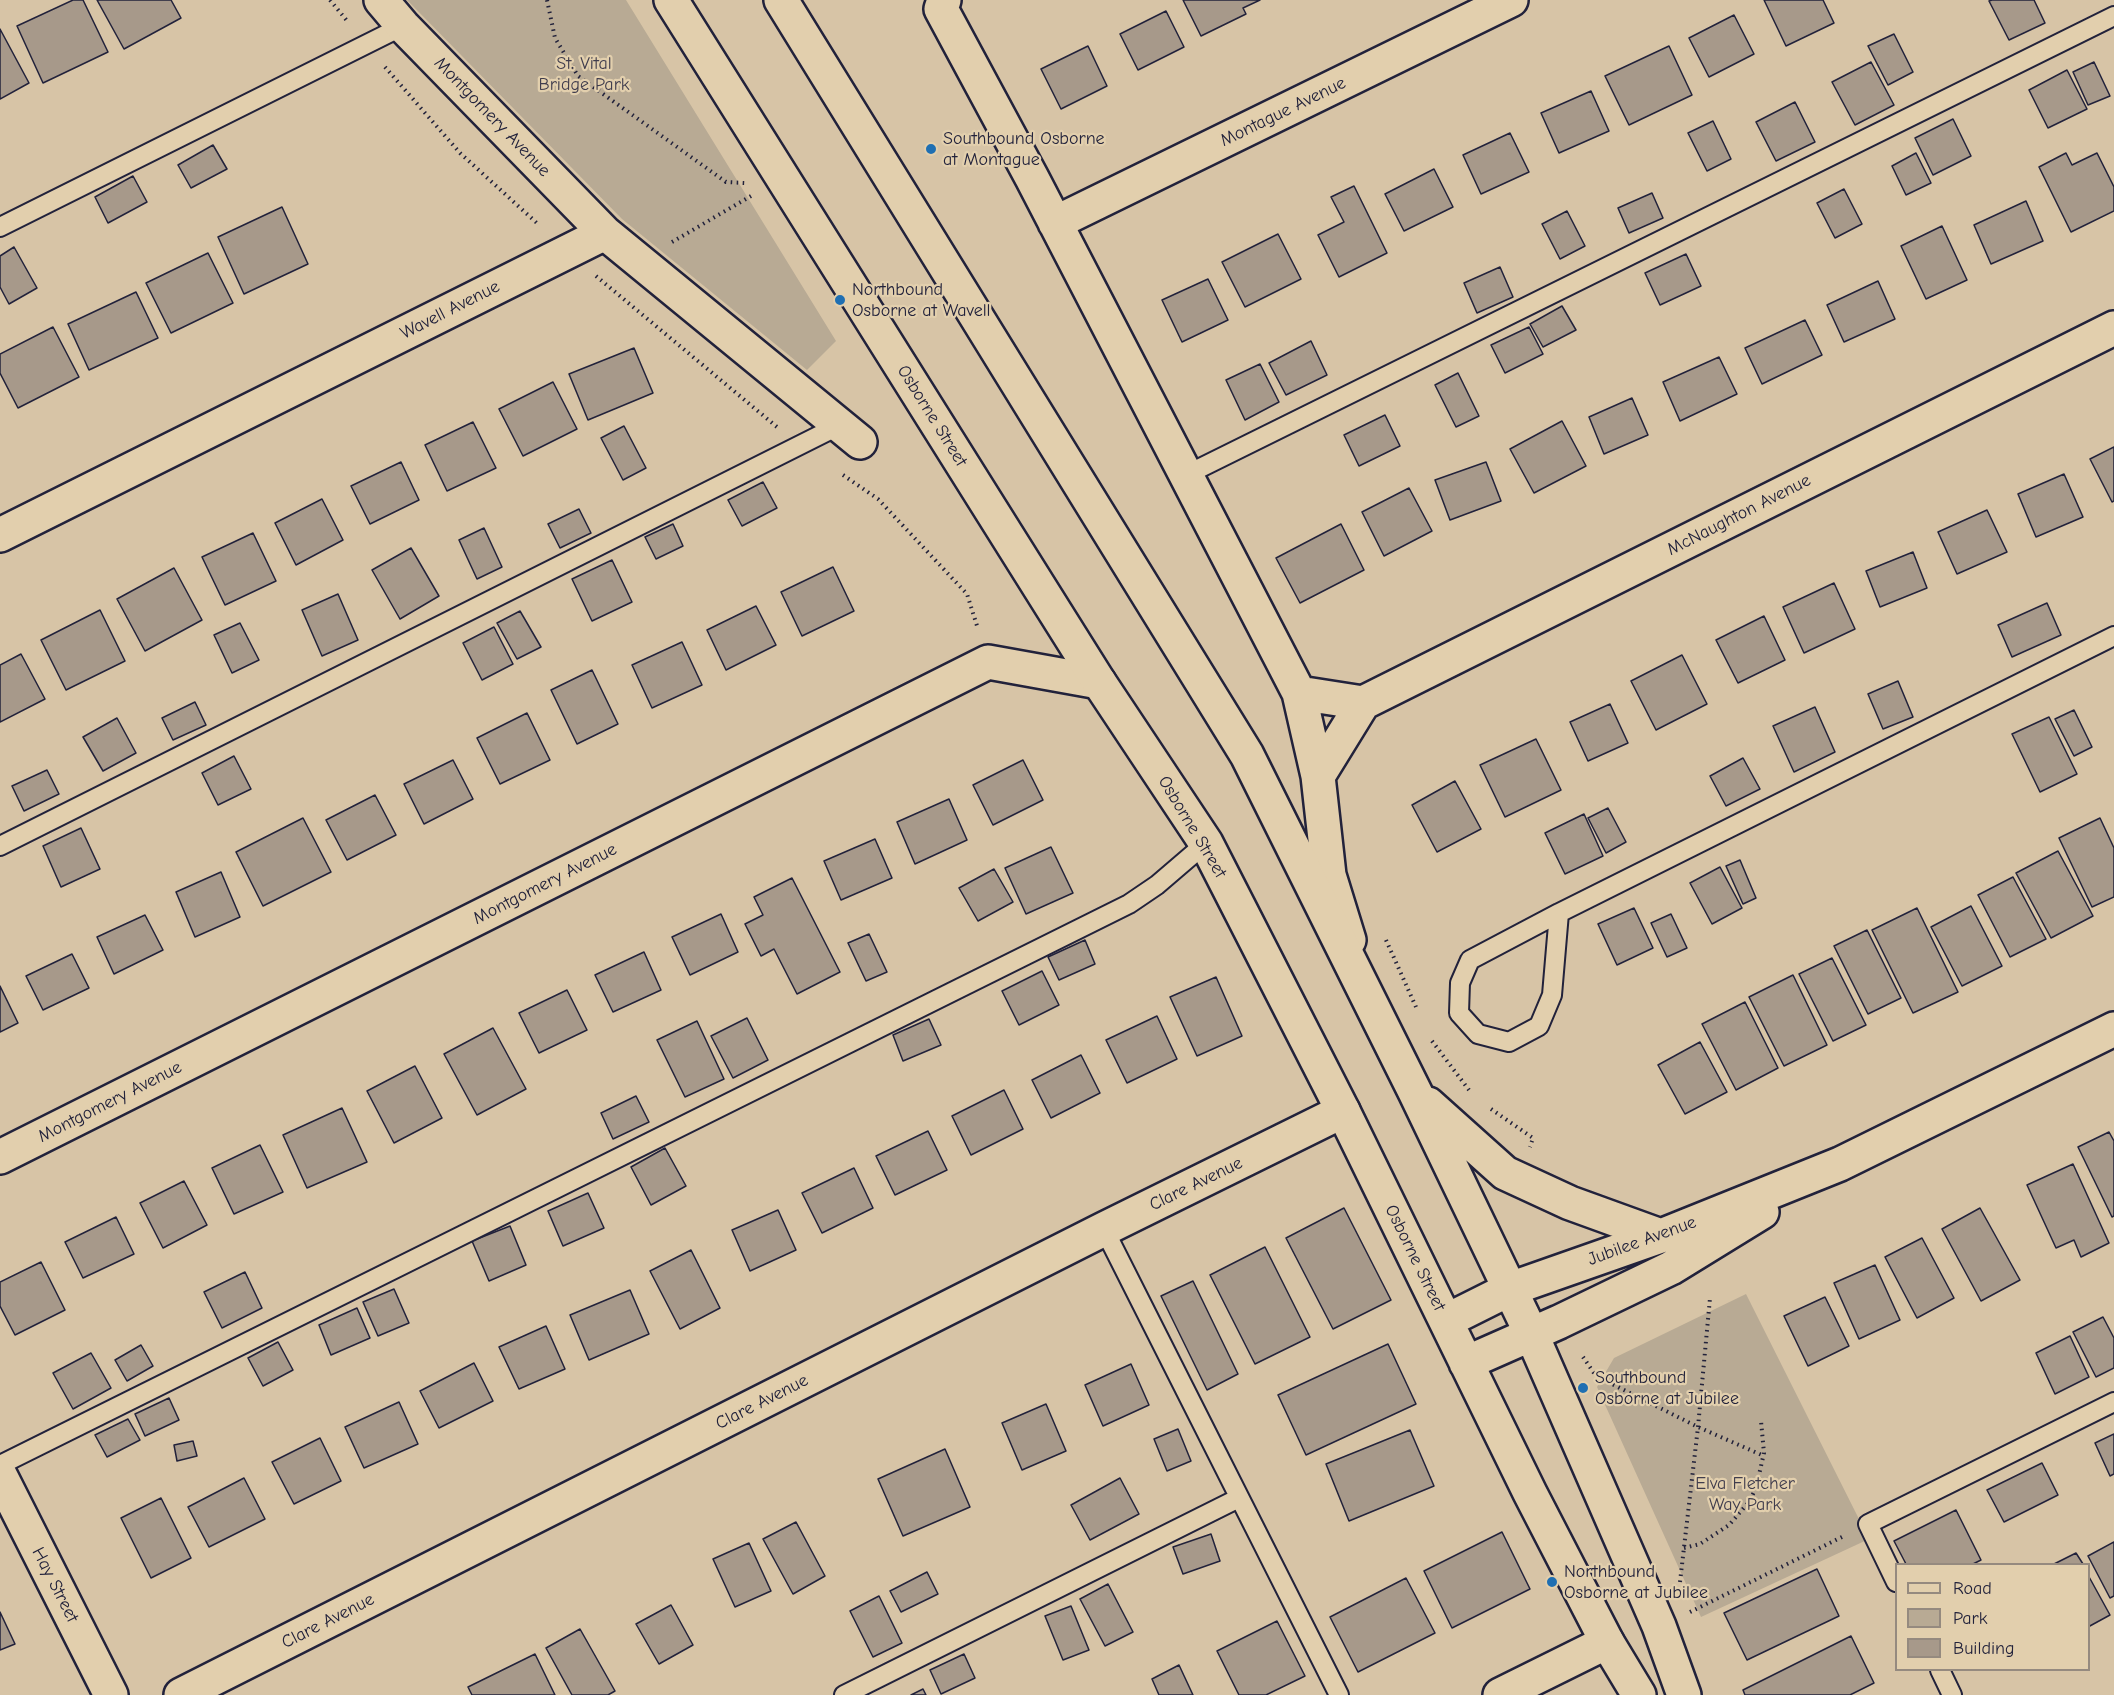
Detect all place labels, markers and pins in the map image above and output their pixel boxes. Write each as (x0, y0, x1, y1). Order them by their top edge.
place label: Southbound Osborne at Montague (943, 128, 1105, 170)
marker: Southbound Osborne at Montague (924, 142, 938, 156)
place label: Northbound Osborne at Wavell (852, 279, 991, 322)
marker: Northbound Osborne at Wavell (833, 293, 847, 307)
place label: Southbound Osborne at Jubilee (1595, 1367, 1739, 1410)
marker: Southbound Osborne at Jubilee (1576, 1381, 1590, 1395)
place label: Northbound Osborne at Jubilee (1564, 1561, 1708, 1604)
marker: Northbound Osborne at Jubilee (1545, 1575, 1559, 1589)

